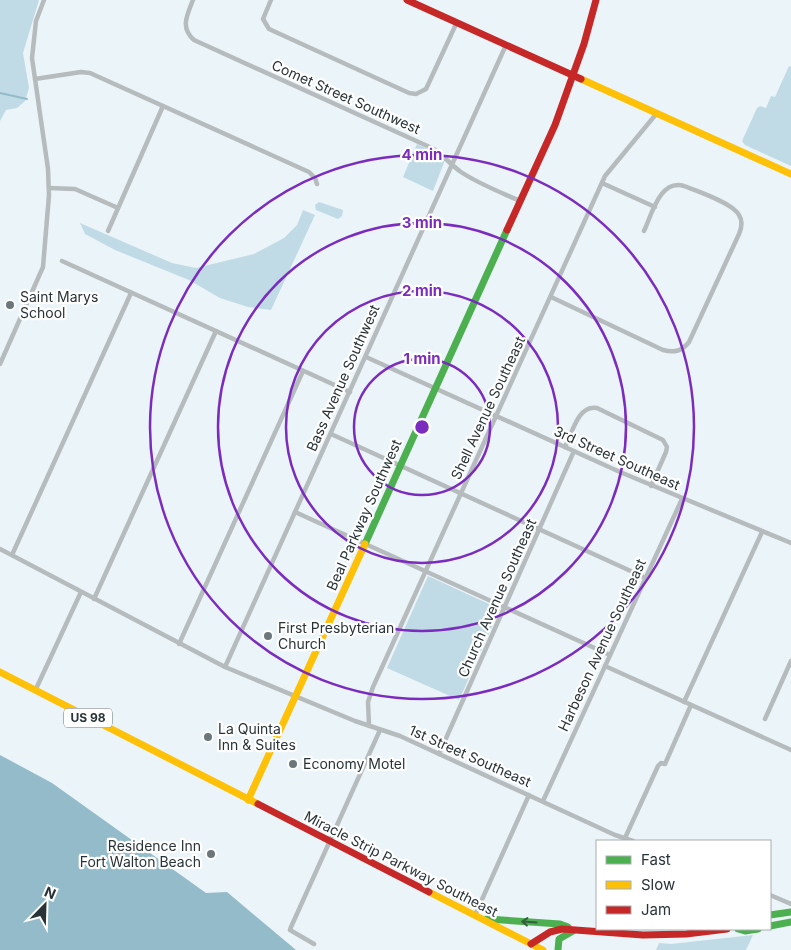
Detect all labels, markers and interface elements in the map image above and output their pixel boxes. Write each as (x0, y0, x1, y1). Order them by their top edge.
street label: Comet Street Southwest (269, 56, 424, 137)
text: 4 min (402, 145, 442, 164)
text: 3 min (402, 213, 442, 232)
text: 2 min (402, 281, 442, 300)
place label: Saint Marys School (20, 288, 98, 321)
marker: Saint Marys School (4, 299, 16, 311)
street label: Bass Avenue Southwest (303, 301, 383, 454)
street label: Shell Avenue Southeast (447, 333, 528, 482)
text: 1 min (403, 349, 441, 368)
centre of rings (413, 418, 431, 436)
street label: 3rd Street Southeast (551, 422, 683, 493)
street label: Beal Parkway Southwest (323, 436, 405, 593)
street label: Church Avenue Southeast (454, 515, 539, 680)
street label: Harbeson Avenue Southeast (554, 556, 649, 734)
place label: First Presbyterian Church (278, 619, 394, 652)
marker: First Presbyterian Church (262, 630, 274, 642)
road number: US 98 (64, 708, 112, 728)
place label: La Quinta Inn & Suites (218, 720, 296, 753)
street label: 1st Street Southeast (407, 721, 534, 790)
marker: La Quinta Inn & Suites (202, 731, 214, 743)
place label: Economy Motel (303, 755, 405, 772)
marker: Economy Motel (287, 758, 299, 770)
street label: Miracle Strip Parkway Southeast (302, 807, 501, 920)
place label: Residence Inn Fort Walton Beach (80, 837, 201, 870)
legend (596, 840, 771, 930)
marker: Residence Inn Fort Walton Beach (205, 848, 217, 860)
text: Fast (641, 850, 671, 869)
text: Slow (641, 875, 675, 894)
north arrow (20, 880, 70, 930)
text: N (42, 883, 59, 902)
text: Jam (641, 900, 671, 919)
one-way arrow (522, 917, 538, 926)

